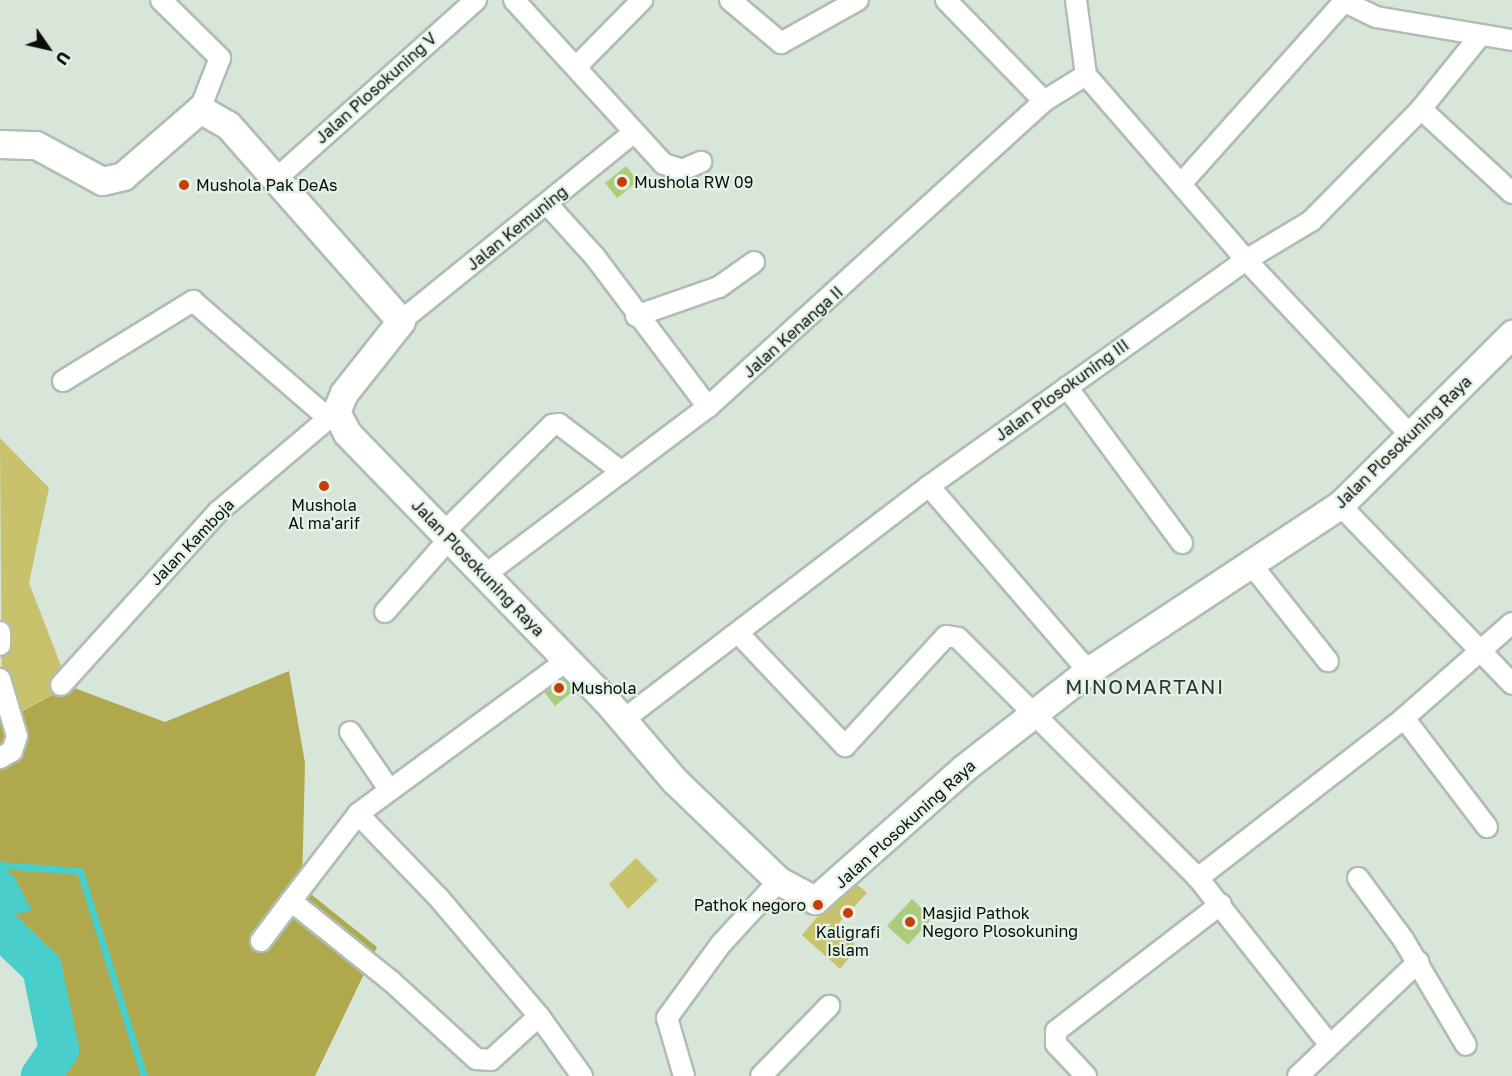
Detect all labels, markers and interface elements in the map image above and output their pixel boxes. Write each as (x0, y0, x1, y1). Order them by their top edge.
north arrow (18, 18, 78, 78)
street label: Jalan Plosokuning V (312, 29, 440, 147)
text: U (51, 48, 74, 69)
place label: Mushola RW 09 (634, 172, 753, 192)
place label: Mushola Pak DeAs (196, 175, 338, 195)
marker: Mushola RW 09 (615, 175, 629, 189)
marker: Mushola Pak DeAs (177, 178, 191, 192)
street label: Jalan Kemuning (463, 182, 571, 274)
street label: Jalan Kenanga II (739, 282, 847, 382)
street label: Jalan Plosokuning III (991, 335, 1133, 445)
street label: Jalan Plosokuning Raya (1331, 372, 1475, 512)
marker: Mushola Al ma'arif (317, 479, 331, 493)
street label: Jalan Kamboja (146, 495, 238, 589)
place label: Mushola Al ma'arif (288, 495, 360, 533)
street label: Jalan Plosokuning Raya (408, 496, 548, 640)
district label: MINOMARTANI (1065, 674, 1225, 698)
place label: Mushola (571, 678, 637, 698)
marker: Mushola (552, 681, 566, 695)
street label: Jalan Plosokuning Raya (831, 756, 979, 892)
place label: Pathok negoro (694, 895, 806, 915)
marker: Pathok negoro (811, 898, 825, 912)
place label: Masjid Pathok Negoro Plosokuning (922, 903, 1078, 941)
marker: Kaligrafi Islam (841, 906, 855, 920)
marker: Masjid Pathok Negoro Plosokuning (903, 915, 917, 929)
place label: Kaligrafi Islam (816, 922, 880, 960)

